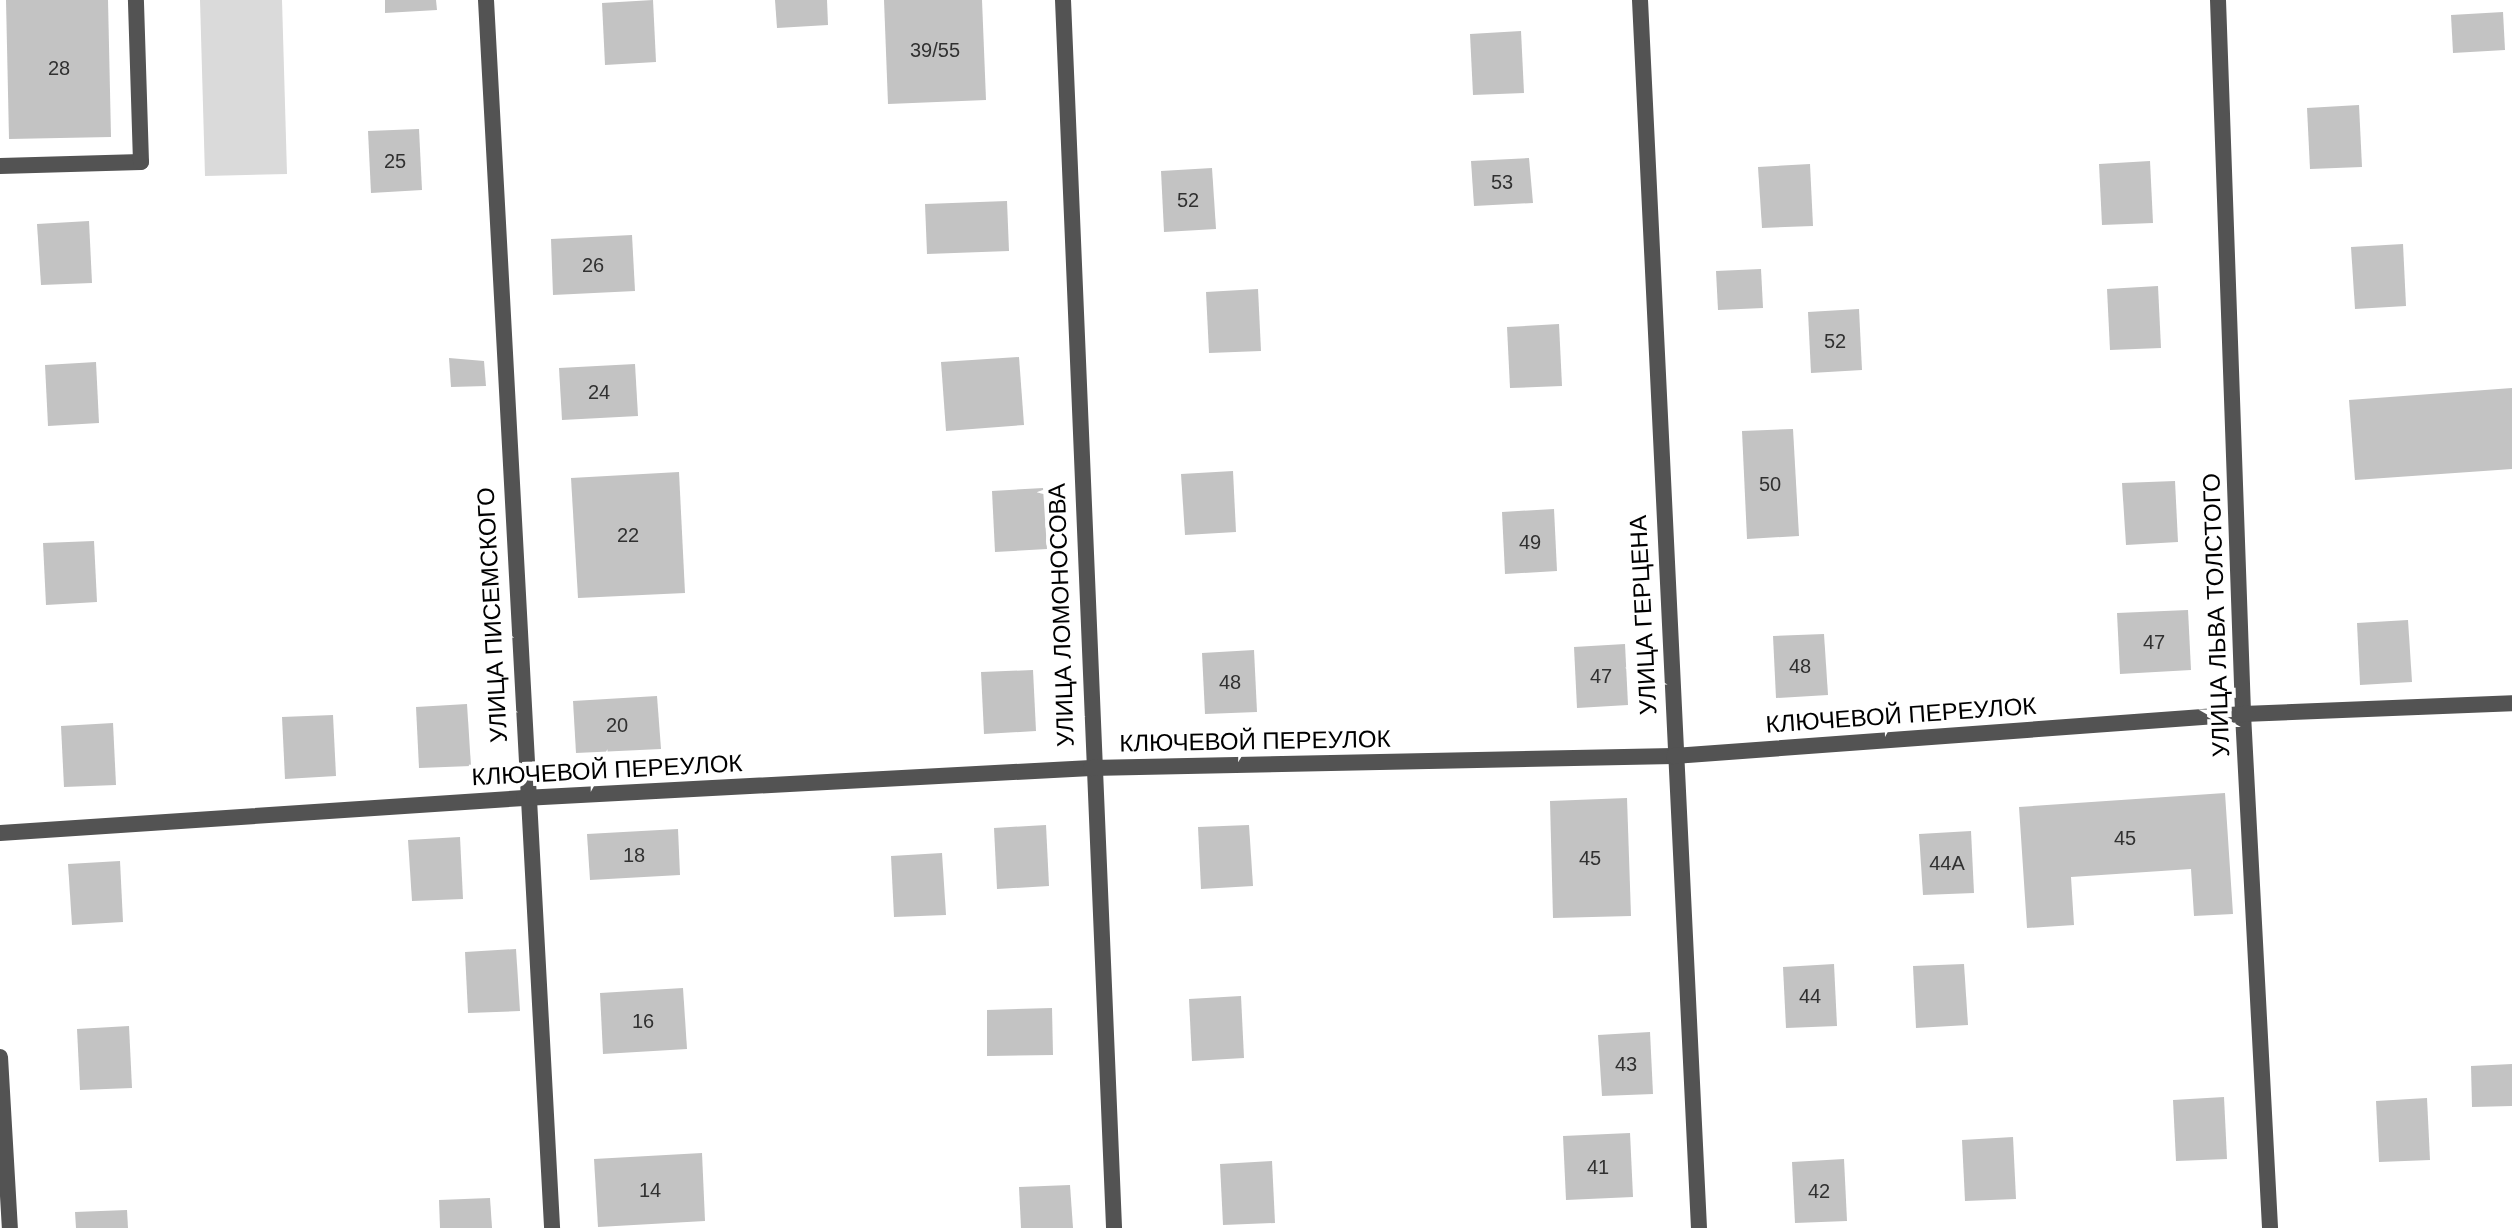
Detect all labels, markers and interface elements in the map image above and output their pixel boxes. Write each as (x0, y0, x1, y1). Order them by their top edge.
house number: 39/55 (910, 38, 960, 62)
house number: 28 (48, 56, 70, 80)
house number: 25 (384, 149, 406, 173)
house number: 53 (1491, 170, 1513, 194)
house number: 52 (1177, 188, 1199, 212)
house number: 26 (582, 253, 604, 277)
house number: 52 (1824, 329, 1846, 353)
house number: 24 (588, 380, 610, 404)
house number: 50 (1759, 472, 1781, 496)
street label: УЛИЦА ЛЬВА ТОЛСТОГО (2197, 473, 2235, 757)
street label: УЛИЦА ЛОМОНОСОВА (1042, 483, 1080, 747)
street label: УЛИЦА ПИСЕМСКОГО (471, 487, 513, 743)
street label: УЛИЦА ГЕРЦЕНА (1623, 514, 1663, 716)
house number: 22 (617, 523, 639, 547)
house number: 49 (1519, 530, 1541, 554)
house number: 47 (2143, 630, 2165, 654)
house number: 48 (1789, 654, 1811, 678)
house number: 47 (1590, 664, 1612, 688)
house number: 48 (1219, 670, 1241, 694)
street label: КЛЮЧЕВОЙ ПЕРЕУЛОК (1765, 691, 2037, 739)
house number: 20 (606, 713, 628, 737)
street label: КЛЮЧЕВОЙ ПЕРЕУЛОК (1119, 724, 1391, 758)
street label: КЛЮЧЕВОЙ ПЕРЕУЛОК (471, 749, 743, 791)
house number: 45 (2114, 826, 2136, 850)
house number: 18 (623, 843, 645, 867)
house number: 45 (1579, 846, 1601, 870)
house number: 44А (1929, 851, 1965, 875)
house number: 44 (1799, 984, 1821, 1008)
house number: 16 (632, 1009, 654, 1033)
house number: 43 (1615, 1052, 1637, 1076)
house number: 41 (1587, 1155, 1609, 1179)
house number: 14 (639, 1178, 661, 1202)
house number: 42 (1808, 1179, 1830, 1203)

